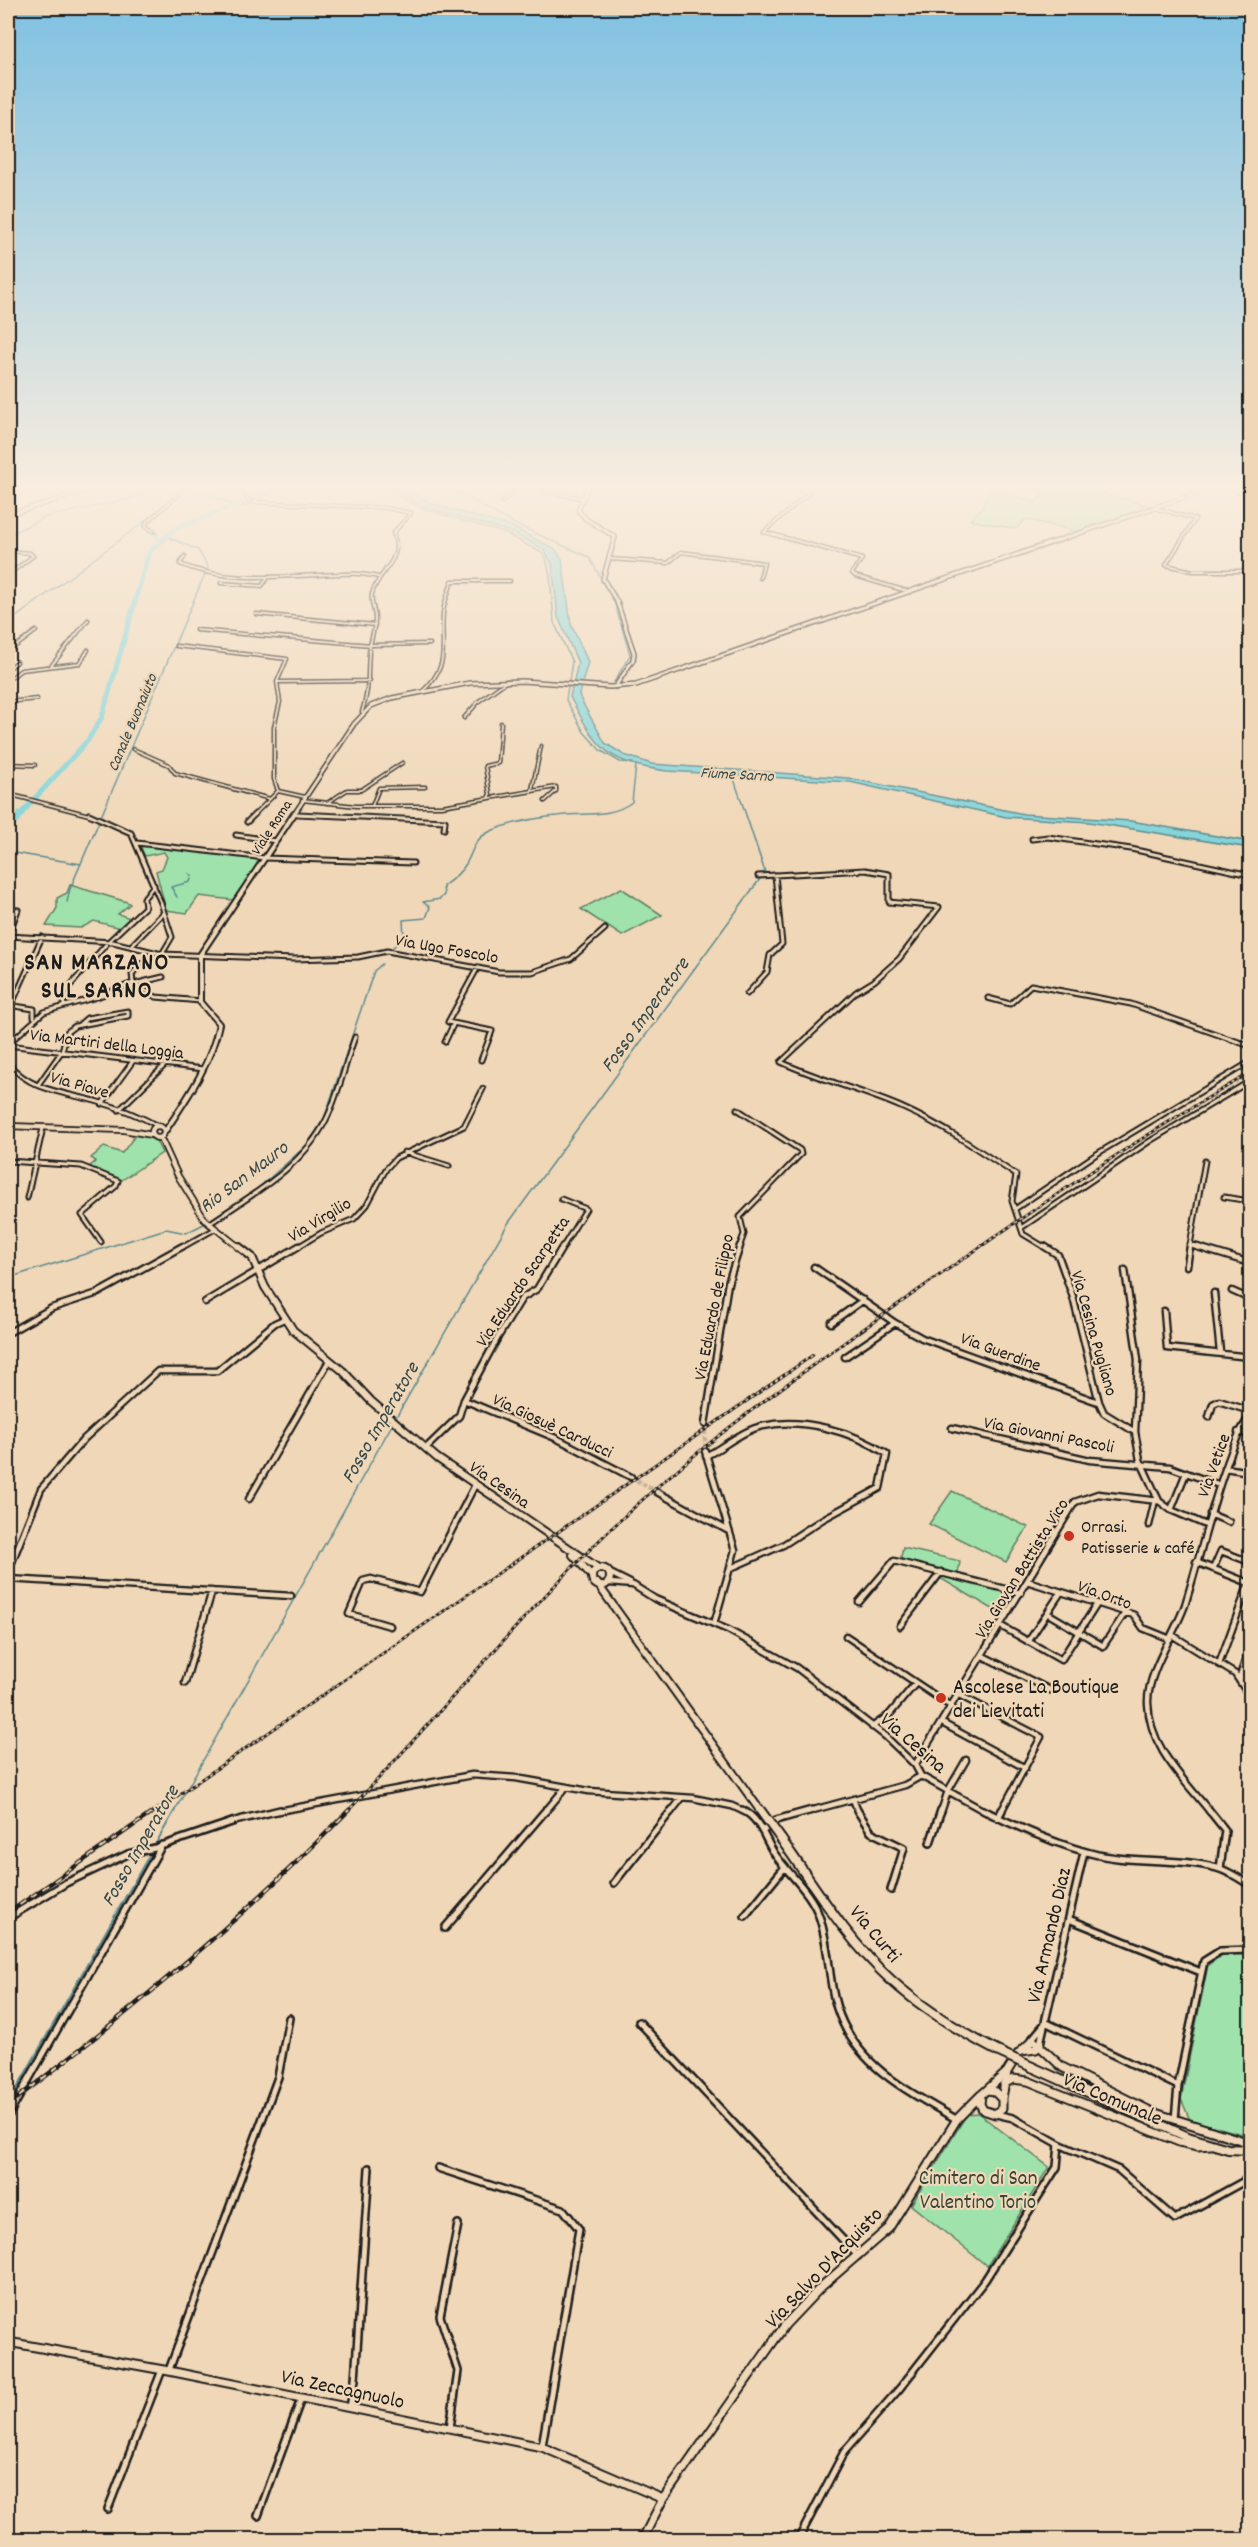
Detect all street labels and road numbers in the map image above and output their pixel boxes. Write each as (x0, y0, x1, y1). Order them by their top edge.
street label: Viale Roma (247, 795, 299, 860)
street label: Via Ugo Foscolo (393, 929, 500, 972)
street label: Via Martiri della Loggia (28, 1024, 185, 1067)
street label: Via Piave (47, 1066, 112, 1107)
street label: Via Virgilio (284, 1192, 357, 1250)
street label: Via Eduardo Scarpetta (471, 1212, 577, 1353)
street label: Via Eduardo de Filippo (689, 1232, 742, 1383)
street label: Via Cesina Pugliano (1063, 1268, 1122, 1399)
street label: Via Guerdine (956, 1327, 1044, 1379)
street label: Via Giosuè Carducci (488, 1388, 616, 1466)
street label: Via Giovanni Pascoli (981, 1412, 1116, 1461)
street label: Via Vetice (1192, 1430, 1238, 1501)
street label: Via Cesina (463, 1456, 534, 1516)
street label: Via Giovan Battista Vico (970, 1494, 1076, 1644)
street label: Via Orto (1073, 1575, 1135, 1618)
street label: Via Cesina (872, 1707, 953, 1783)
street label: Via Armando Diaz (1021, 1865, 1081, 2006)
street label: Via Curti (841, 1899, 907, 1971)
street label: Via Comunale (1057, 2066, 1166, 2135)
street label: Via Salvo D'Acquisto (759, 2202, 891, 2337)
street label: Via Zeccagnuolo (278, 2363, 407, 2419)

